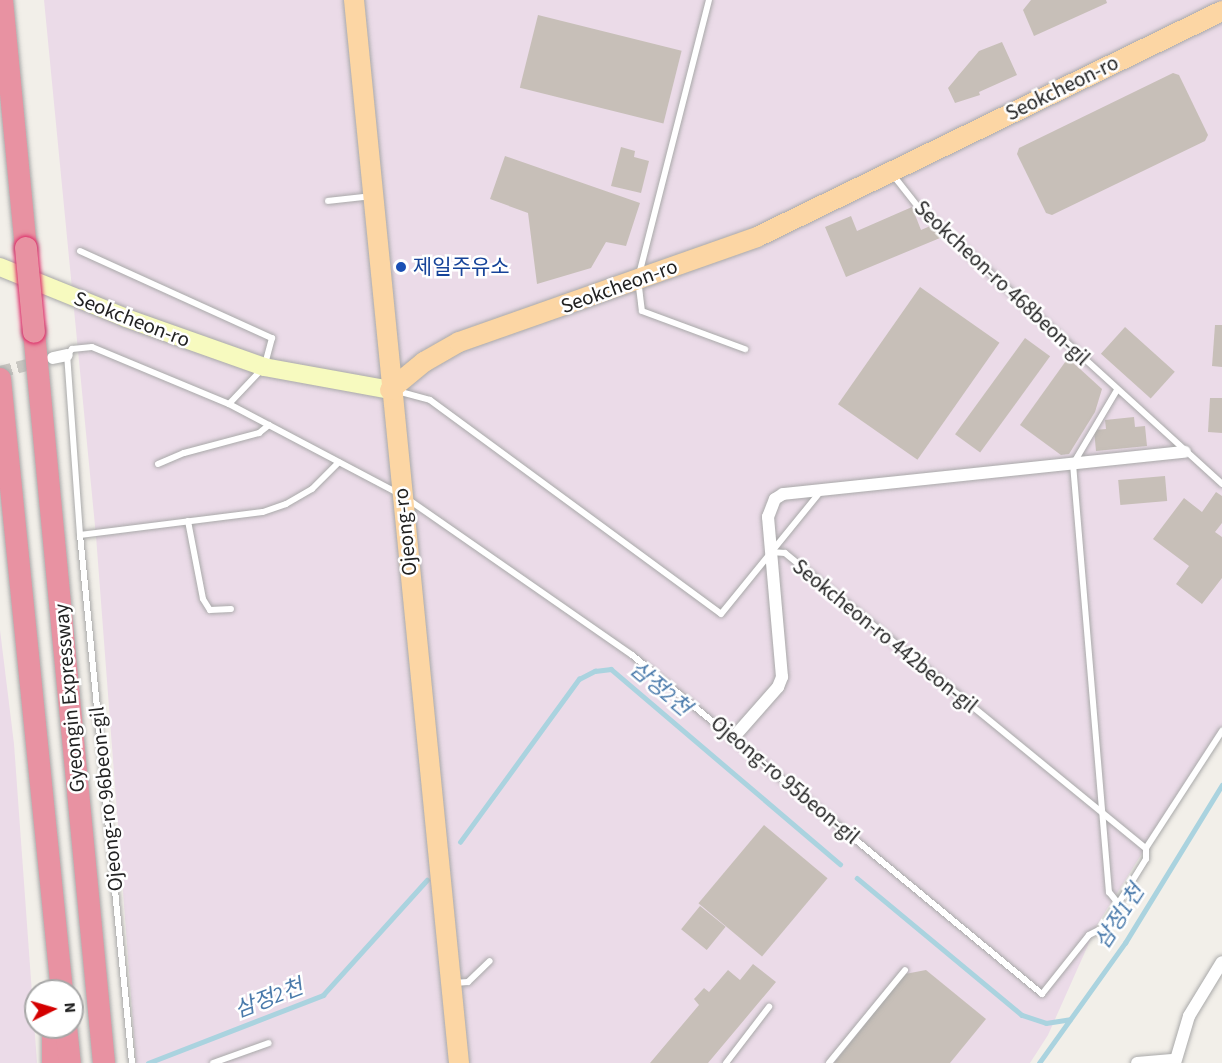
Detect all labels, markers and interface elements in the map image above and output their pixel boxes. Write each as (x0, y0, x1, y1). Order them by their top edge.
street label: Seokcheon-ro (1002, 50, 1122, 126)
street label: Seokcheon-ro 468beon-gil (909, 195, 1095, 371)
street label: Seokcheon-ro (557, 253, 681, 319)
place label: 제일주유소 (413, 254, 510, 280)
marker: 제일주유소 (394, 260, 408, 274)
street label: Seokcheon-ro (70, 285, 194, 353)
street label: Ojeong-ro (388, 487, 422, 577)
street label: Seokcheon-ro 442beon-gil (788, 554, 982, 718)
street label: Gyeongin Expressway (48, 603, 90, 793)
water label: 삼정2천 (624, 656, 696, 722)
street label: Ojeong-ro 96beon-gil (84, 705, 128, 893)
street label: Ojeong-ro 95beon-gil (706, 711, 864, 849)
water label: 삼정1천 (1090, 880, 1150, 954)
water label: 삼정2천 (231, 974, 307, 1024)
north arrow (24, 979, 84, 1039)
text: N (59, 1001, 81, 1014)

